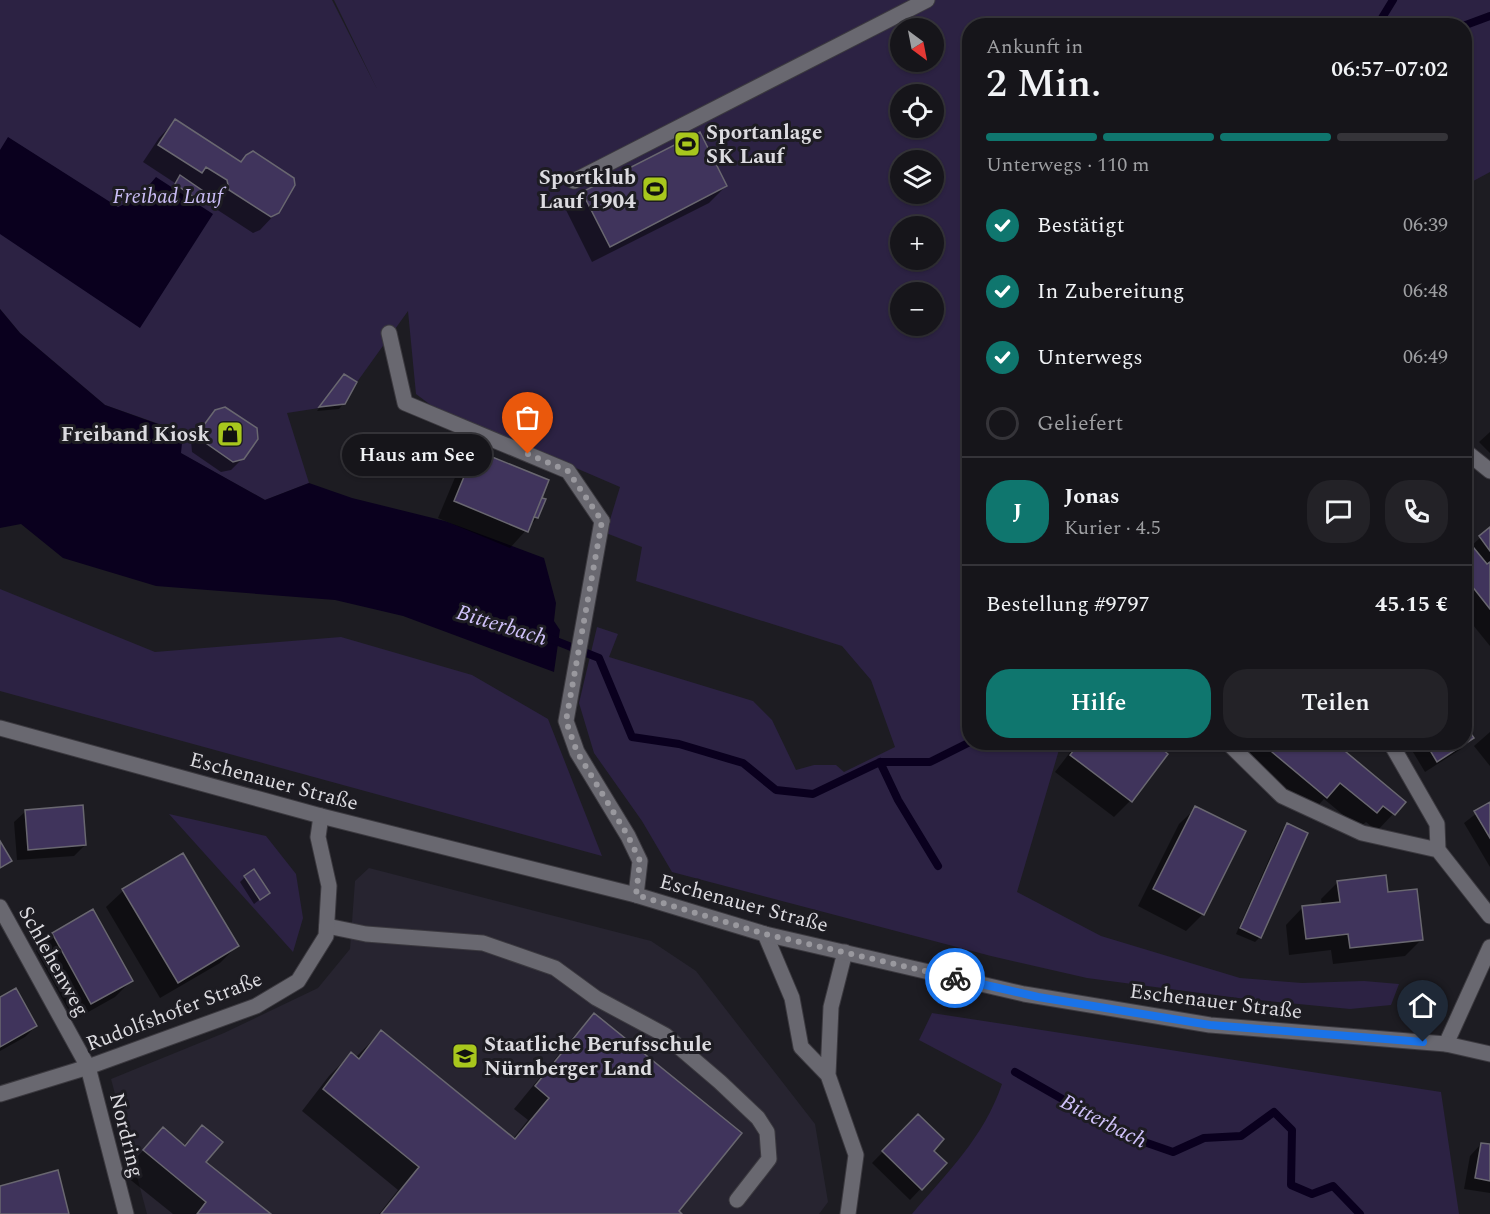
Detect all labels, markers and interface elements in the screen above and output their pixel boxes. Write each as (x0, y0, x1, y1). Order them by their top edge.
north arrow (890, 18, 944, 72)
map controls (890, 18, 944, 336)
text: Ankunft in (986, 32, 1083, 62)
text: 06:57–07:02 (1331, 53, 1448, 86)
text: 2 Min. (986, 55, 1101, 114)
button: locate (890, 84, 944, 138)
place label: Sportanlage SK Lauf (706, 117, 822, 173)
sports icon: Sportanlage SK Lauf (672, 129, 702, 159)
button: layers (890, 150, 944, 204)
text: Unterwegs · 110 m (986, 150, 1149, 180)
place label: Sportklub Lauf 1904 (539, 162, 636, 218)
sports icon: Sportklub Lauf 1904 (640, 174, 670, 204)
park label: Freibad Lauf (113, 181, 227, 213)
icon: check (986, 209, 1019, 242)
text: Bestätigt (1037, 209, 1125, 242)
text: 06:39 (1403, 210, 1448, 240)
button: + (890, 216, 944, 270)
icon: check (986, 275, 1019, 308)
text: In Zubereitung (1037, 275, 1185, 308)
text: 06:48 (1403, 276, 1448, 306)
button: − (890, 282, 944, 336)
icon: check (986, 341, 1019, 374)
text: Unterwegs (1037, 341, 1143, 374)
text: 06:49 (1403, 342, 1448, 372)
pin (502, 392, 553, 454)
icon: bag (511, 401, 544, 434)
text: Geliefert (1037, 407, 1123, 440)
place label: Freiband Kiosk (61, 419, 210, 451)
shop icon: Freiband Kiosk (215, 419, 245, 449)
callout: Haus am See (342, 433, 492, 475)
text: Haus am See (359, 440, 475, 470)
text: Jonas (1064, 480, 1120, 513)
button: chat (1307, 480, 1370, 543)
button: phone (1385, 480, 1448, 543)
text: J (1013, 495, 1022, 528)
text: Kurier · 4.5 (1064, 513, 1161, 543)
text: Bestellung #9797 (986, 588, 1150, 621)
text: 45.15 € (1375, 588, 1448, 621)
water label: Bitterbach (452, 596, 551, 655)
button: Hilfe (986, 669, 1211, 738)
button: Teilen (1223, 669, 1448, 738)
street label: Eschenauer Straße (186, 744, 362, 820)
street label: Eschenauer Straße (656, 866, 832, 942)
street label: Schlehenweg (10, 900, 97, 1023)
courier (925, 948, 985, 1008)
icon: bike (939, 962, 972, 995)
street label: Rudolfshofer Straße (82, 964, 267, 1060)
street label: Eschenauer Straße (1128, 976, 1304, 1028)
pin (1397, 980, 1448, 1042)
icon: home (1406, 989, 1439, 1022)
place label: Staatliche Berufsschule Nürnberger Land (484, 1029, 712, 1085)
school or university icon: Staatliche Berufsschule Nürnberger Land (450, 1041, 480, 1071)
water label: Bitterbach (1054, 1085, 1153, 1157)
street label: Nordring (100, 1089, 152, 1181)

